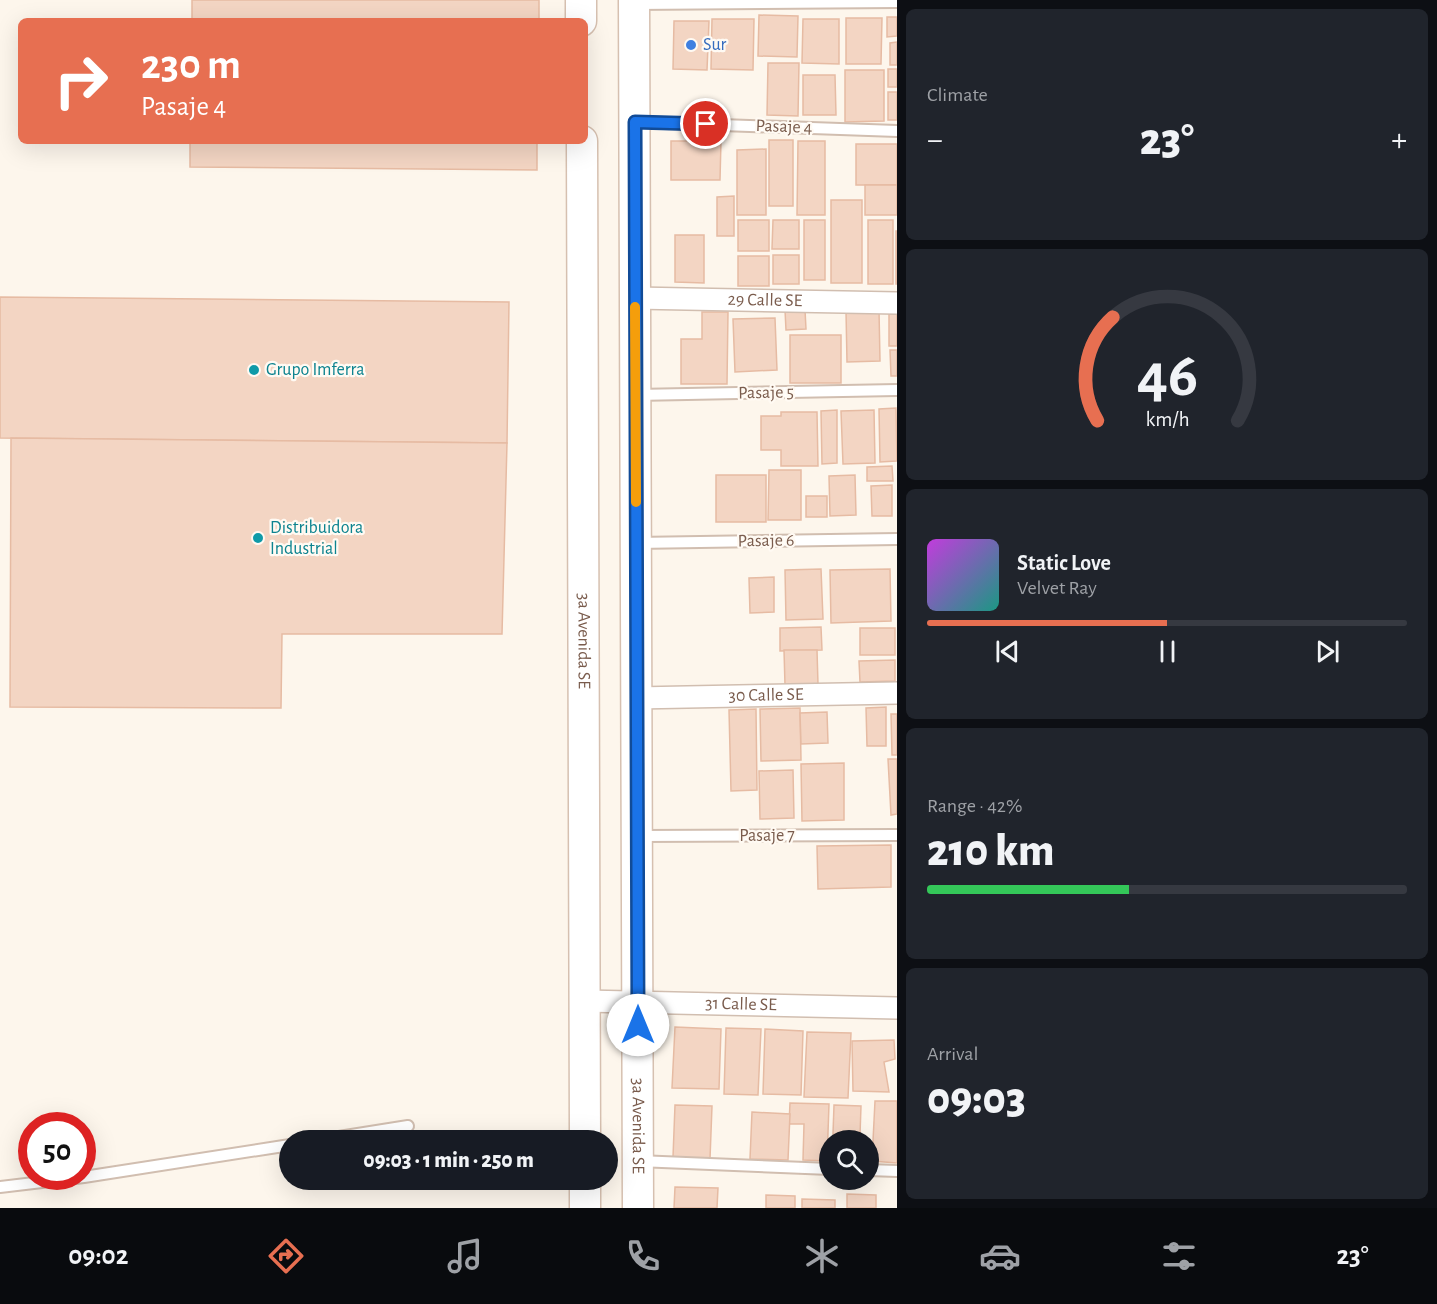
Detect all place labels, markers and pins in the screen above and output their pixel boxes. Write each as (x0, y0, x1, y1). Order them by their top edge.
place label: Sur (703, 36, 726, 54)
marker: Sur (684, 38, 698, 52)
pin (680, 98, 731, 149)
place label: Grupo Imferra (266, 361, 364, 379)
marker: Grupo Imferra (247, 363, 261, 377)
place label: Distribuidora Industrial (270, 519, 363, 558)
marker: Distribuidora Industrial (251, 531, 265, 545)

